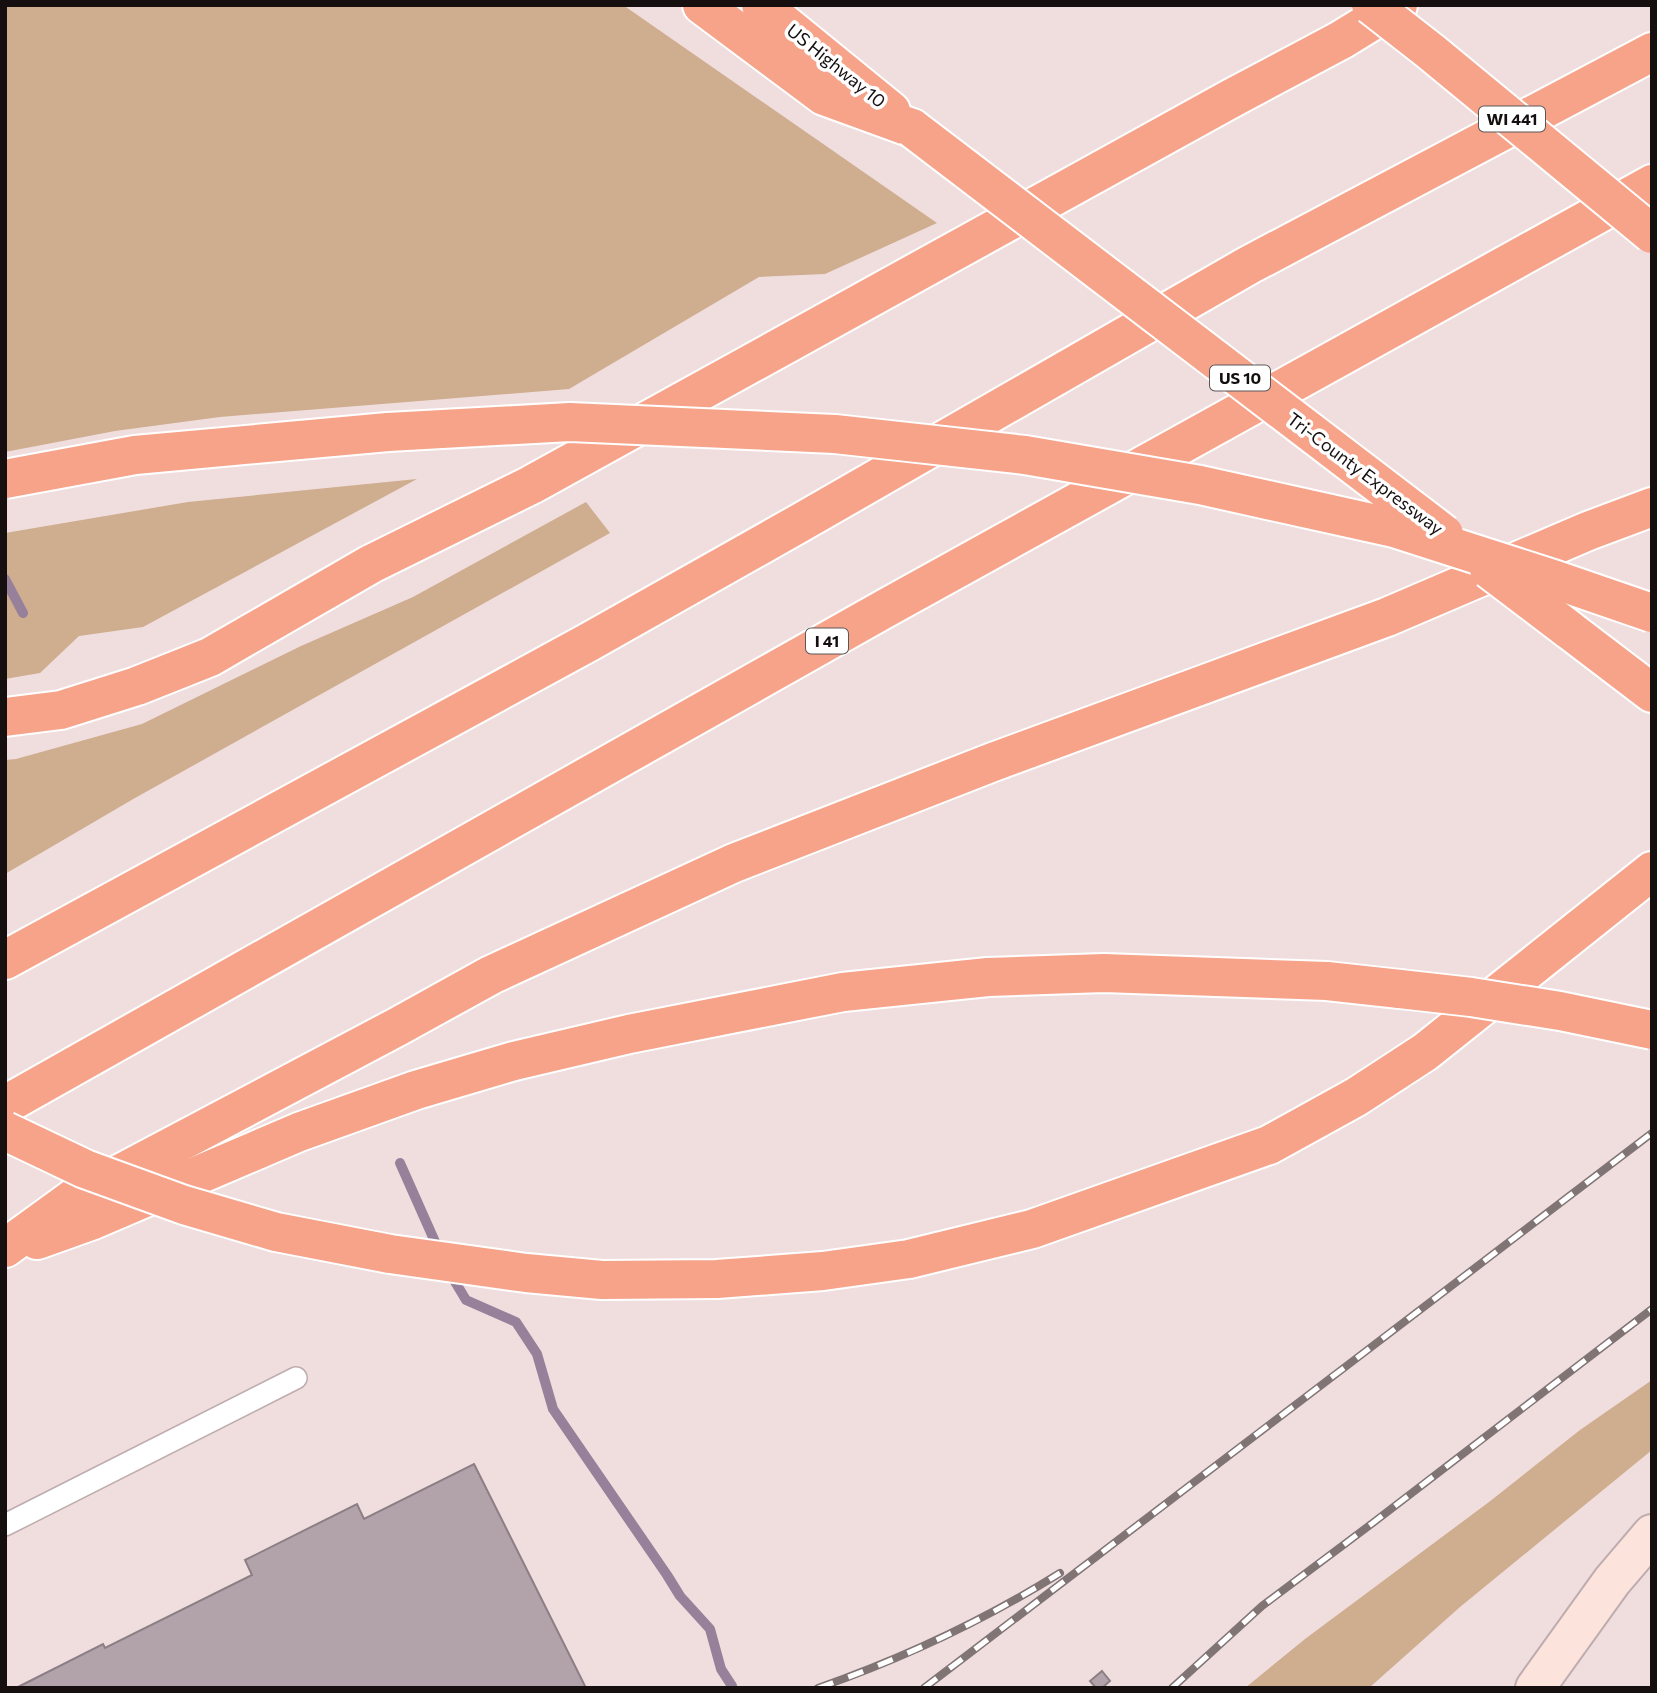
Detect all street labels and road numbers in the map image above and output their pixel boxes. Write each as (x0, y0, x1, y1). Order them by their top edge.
street label: US Highway 10 (783, 19, 890, 112)
road number: WI 441 (1479, 106, 1545, 132)
road number: US 10 (1210, 366, 1270, 390)
street label: Tri-County Expressway (1283, 407, 1448, 539)
road number: I 41 (806, 628, 848, 654)

